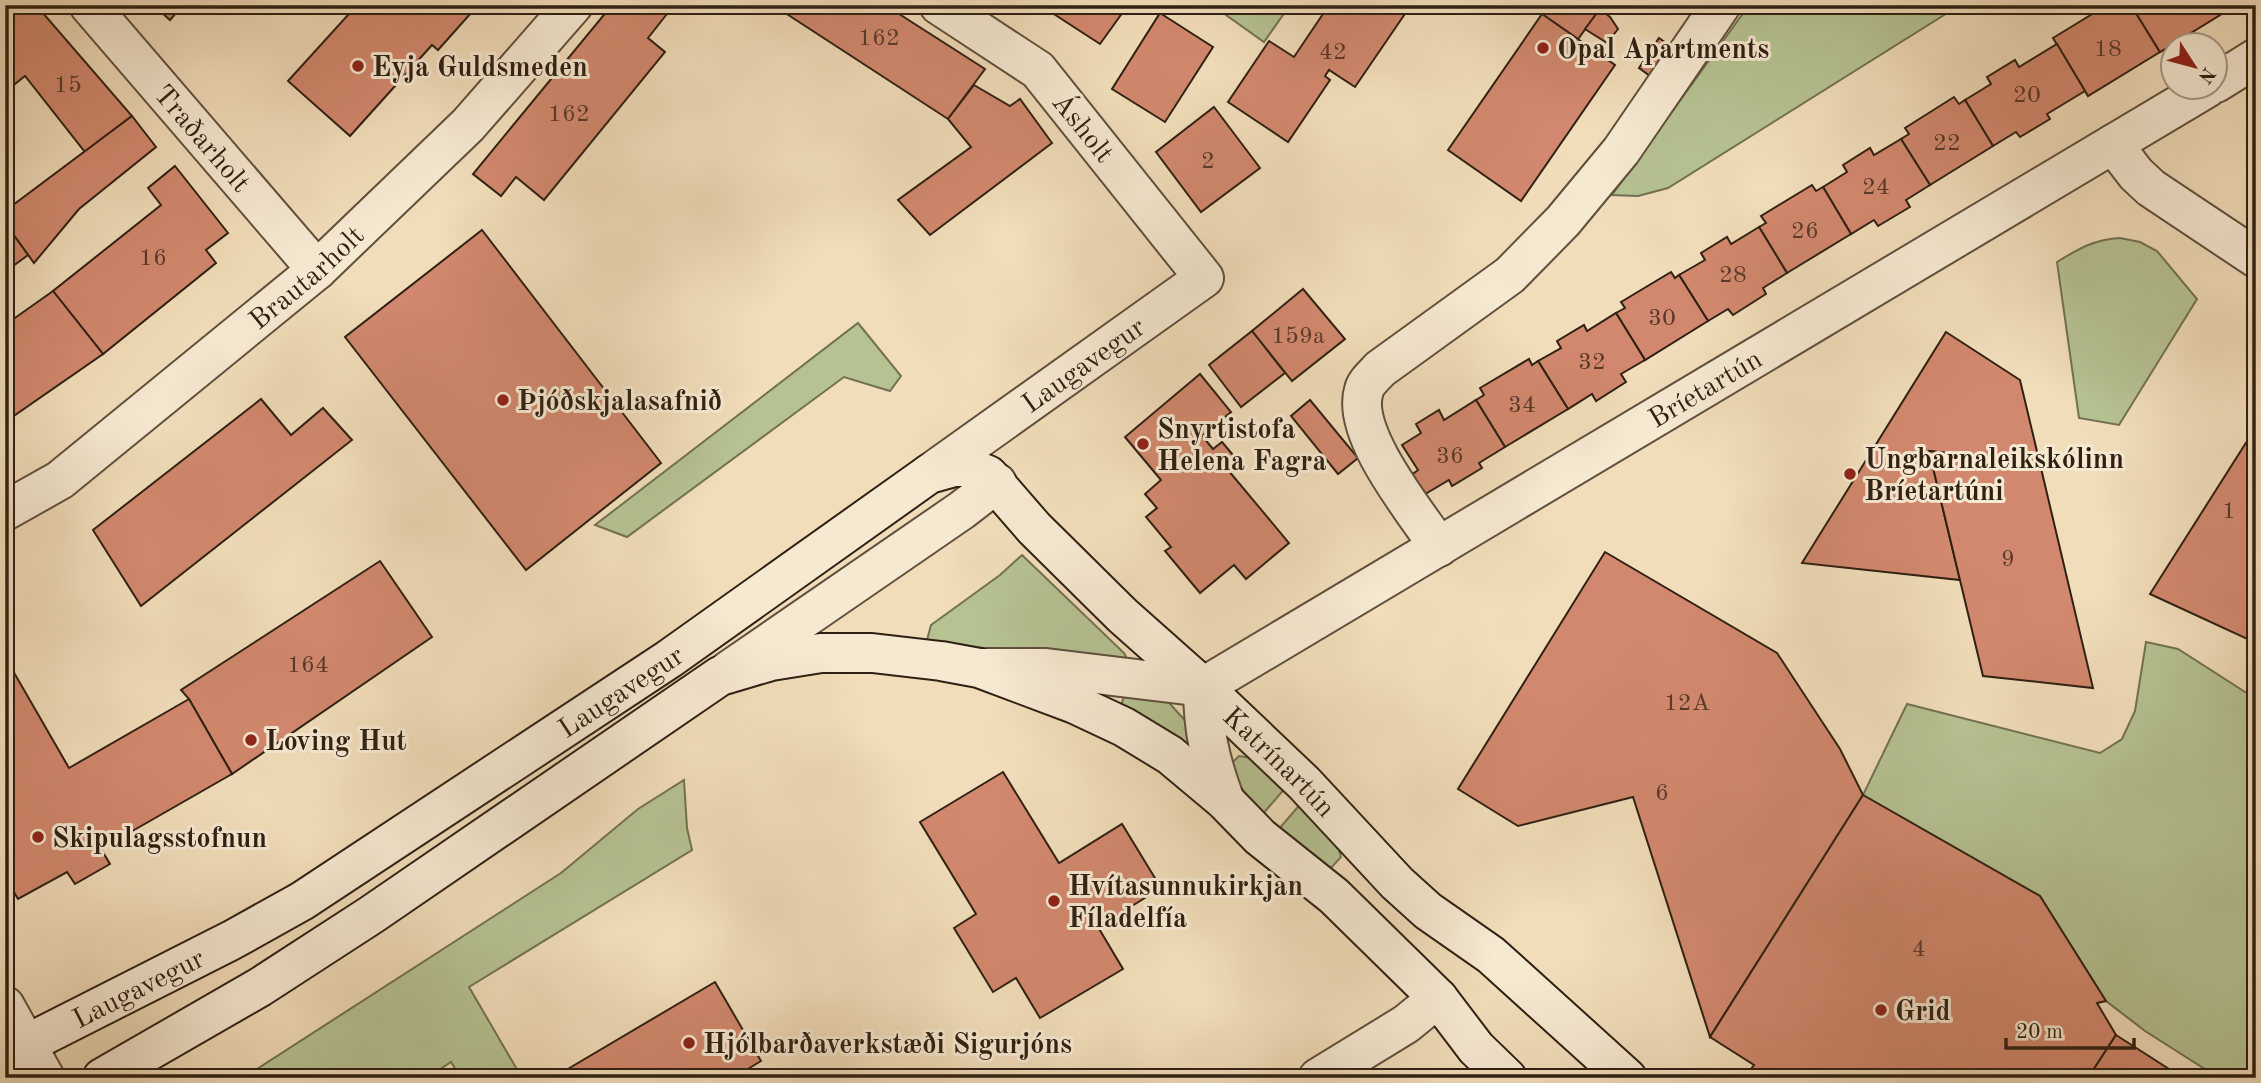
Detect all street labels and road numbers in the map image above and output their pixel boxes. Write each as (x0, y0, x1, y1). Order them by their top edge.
street label: Traðarholt (147, 81, 254, 198)
street label: Ásholt (1046, 86, 1122, 169)
street label: Brautarholt (245, 222, 370, 336)
street label: Laugavegur (1018, 314, 1151, 420)
street label: Bríetartún (1645, 346, 1767, 435)
street label: Laugavegur (554, 642, 690, 745)
street label: Katrínartún (1217, 703, 1339, 824)
street label: Laugavegur (69, 945, 210, 1035)

